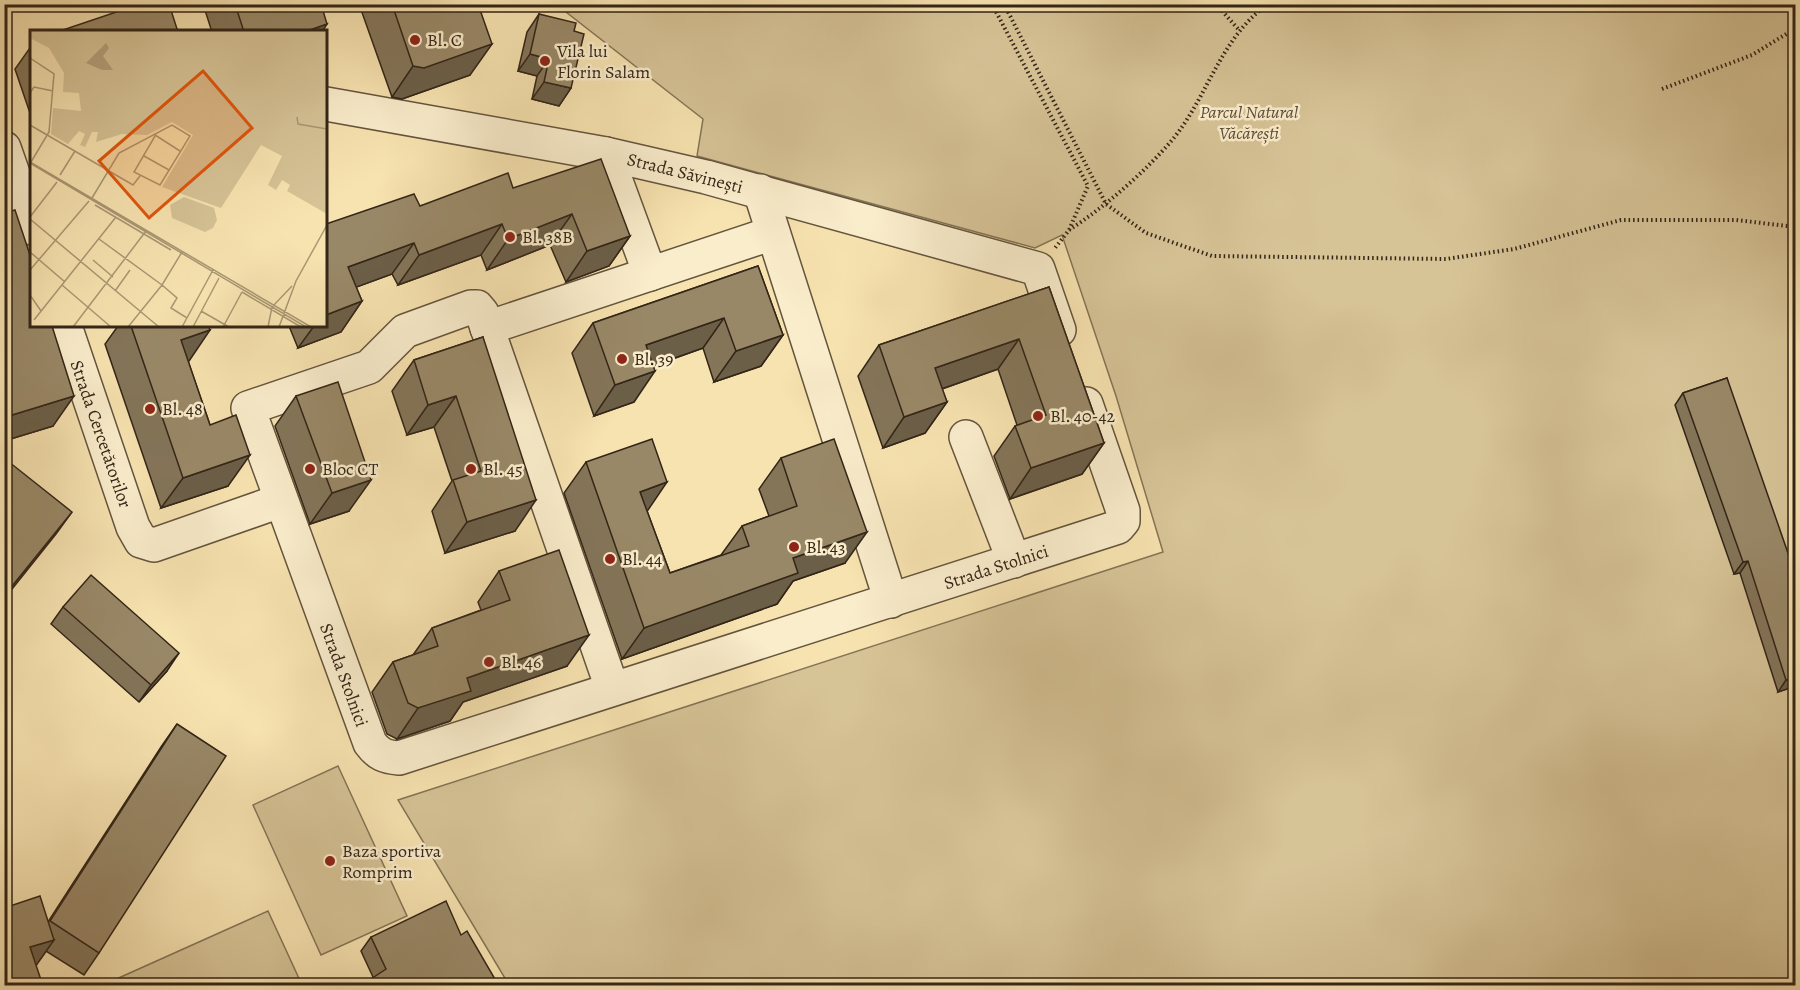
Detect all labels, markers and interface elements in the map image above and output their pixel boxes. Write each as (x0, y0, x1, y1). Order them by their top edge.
place label: Bl. C (427, 28, 462, 52)
inset map (30, 30, 327, 327)
marker: Bl. C (408, 33, 422, 47)
place label: Vila lui Florin Salam (556, 39, 650, 84)
marker: Vila lui Florin Salam (538, 54, 552, 68)
park label: Parcul Natural Văcărești (1200, 100, 1299, 145)
street label: Strada Săvinești (625, 147, 745, 199)
place label: Bl. 38B (522, 225, 573, 249)
marker: Bl. 38B (503, 230, 517, 244)
place label: Bl. 39 (634, 347, 674, 371)
marker: Bl. 39 (615, 352, 629, 366)
street label: Strada Cercetătorilor (64, 357, 138, 511)
place label: Bl. 48 (162, 397, 203, 421)
marker: Bl. 48 (143, 402, 157, 416)
place label: Bl. 40-42 (1050, 404, 1116, 428)
marker: Bl. 40-42 (1031, 409, 1045, 423)
place label: Bloc CT (322, 457, 379, 481)
place label: Bl. 45 (483, 457, 523, 481)
marker: Bloc CT (303, 462, 317, 476)
marker: Bl. 45 (464, 462, 478, 476)
place label: Bl. 43 (806, 535, 845, 559)
street label: Strada Stolnici (941, 539, 1051, 595)
marker: Bl. 43 (787, 540, 801, 554)
place label: Bl. 44 (622, 547, 662, 571)
marker: Bl. 44 (603, 552, 617, 566)
street label: Strada Stolnici (314, 620, 374, 730)
place label: Bl. 46 (501, 650, 541, 674)
marker: Bl. 46 (482, 655, 496, 669)
place label: Baza sportiva Romprim (342, 839, 442, 884)
marker: Baza sportiva Romprim (323, 854, 337, 868)

